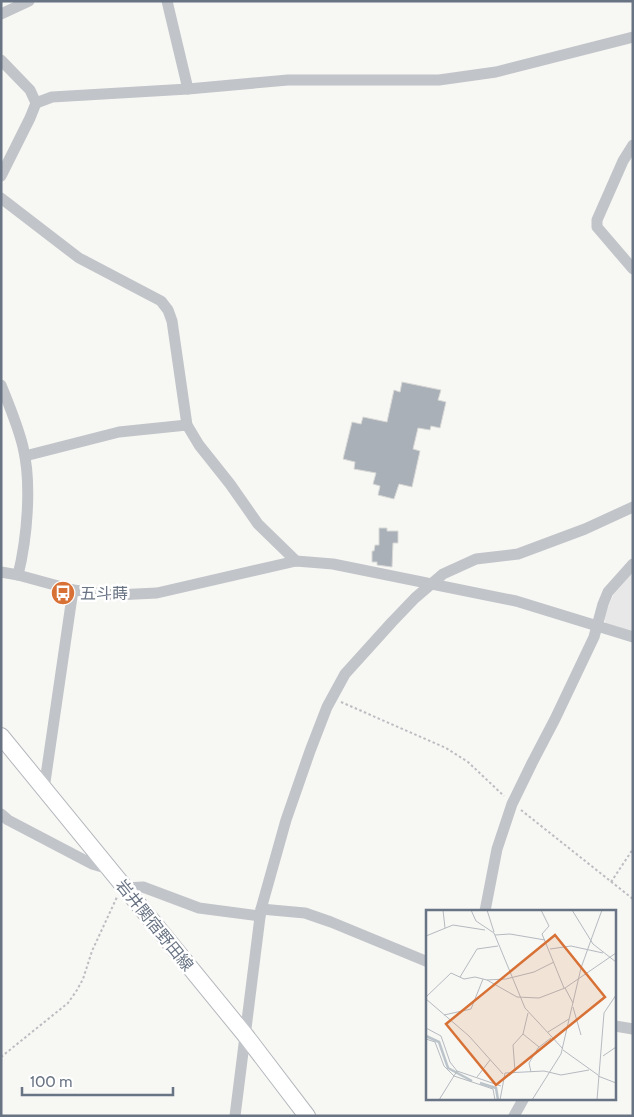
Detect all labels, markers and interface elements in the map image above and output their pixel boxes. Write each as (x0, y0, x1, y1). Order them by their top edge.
bus stop icon: 五斗蒔 (50, 580, 76, 606)
place label: 五斗蒔 (80, 584, 128, 603)
street label: 岩井関宿野田線 (112, 876, 197, 975)
inset map (426, 910, 616, 1100)
scale bar (22, 1064, 174, 1096)
text: 100 m (30, 1073, 72, 1091)

